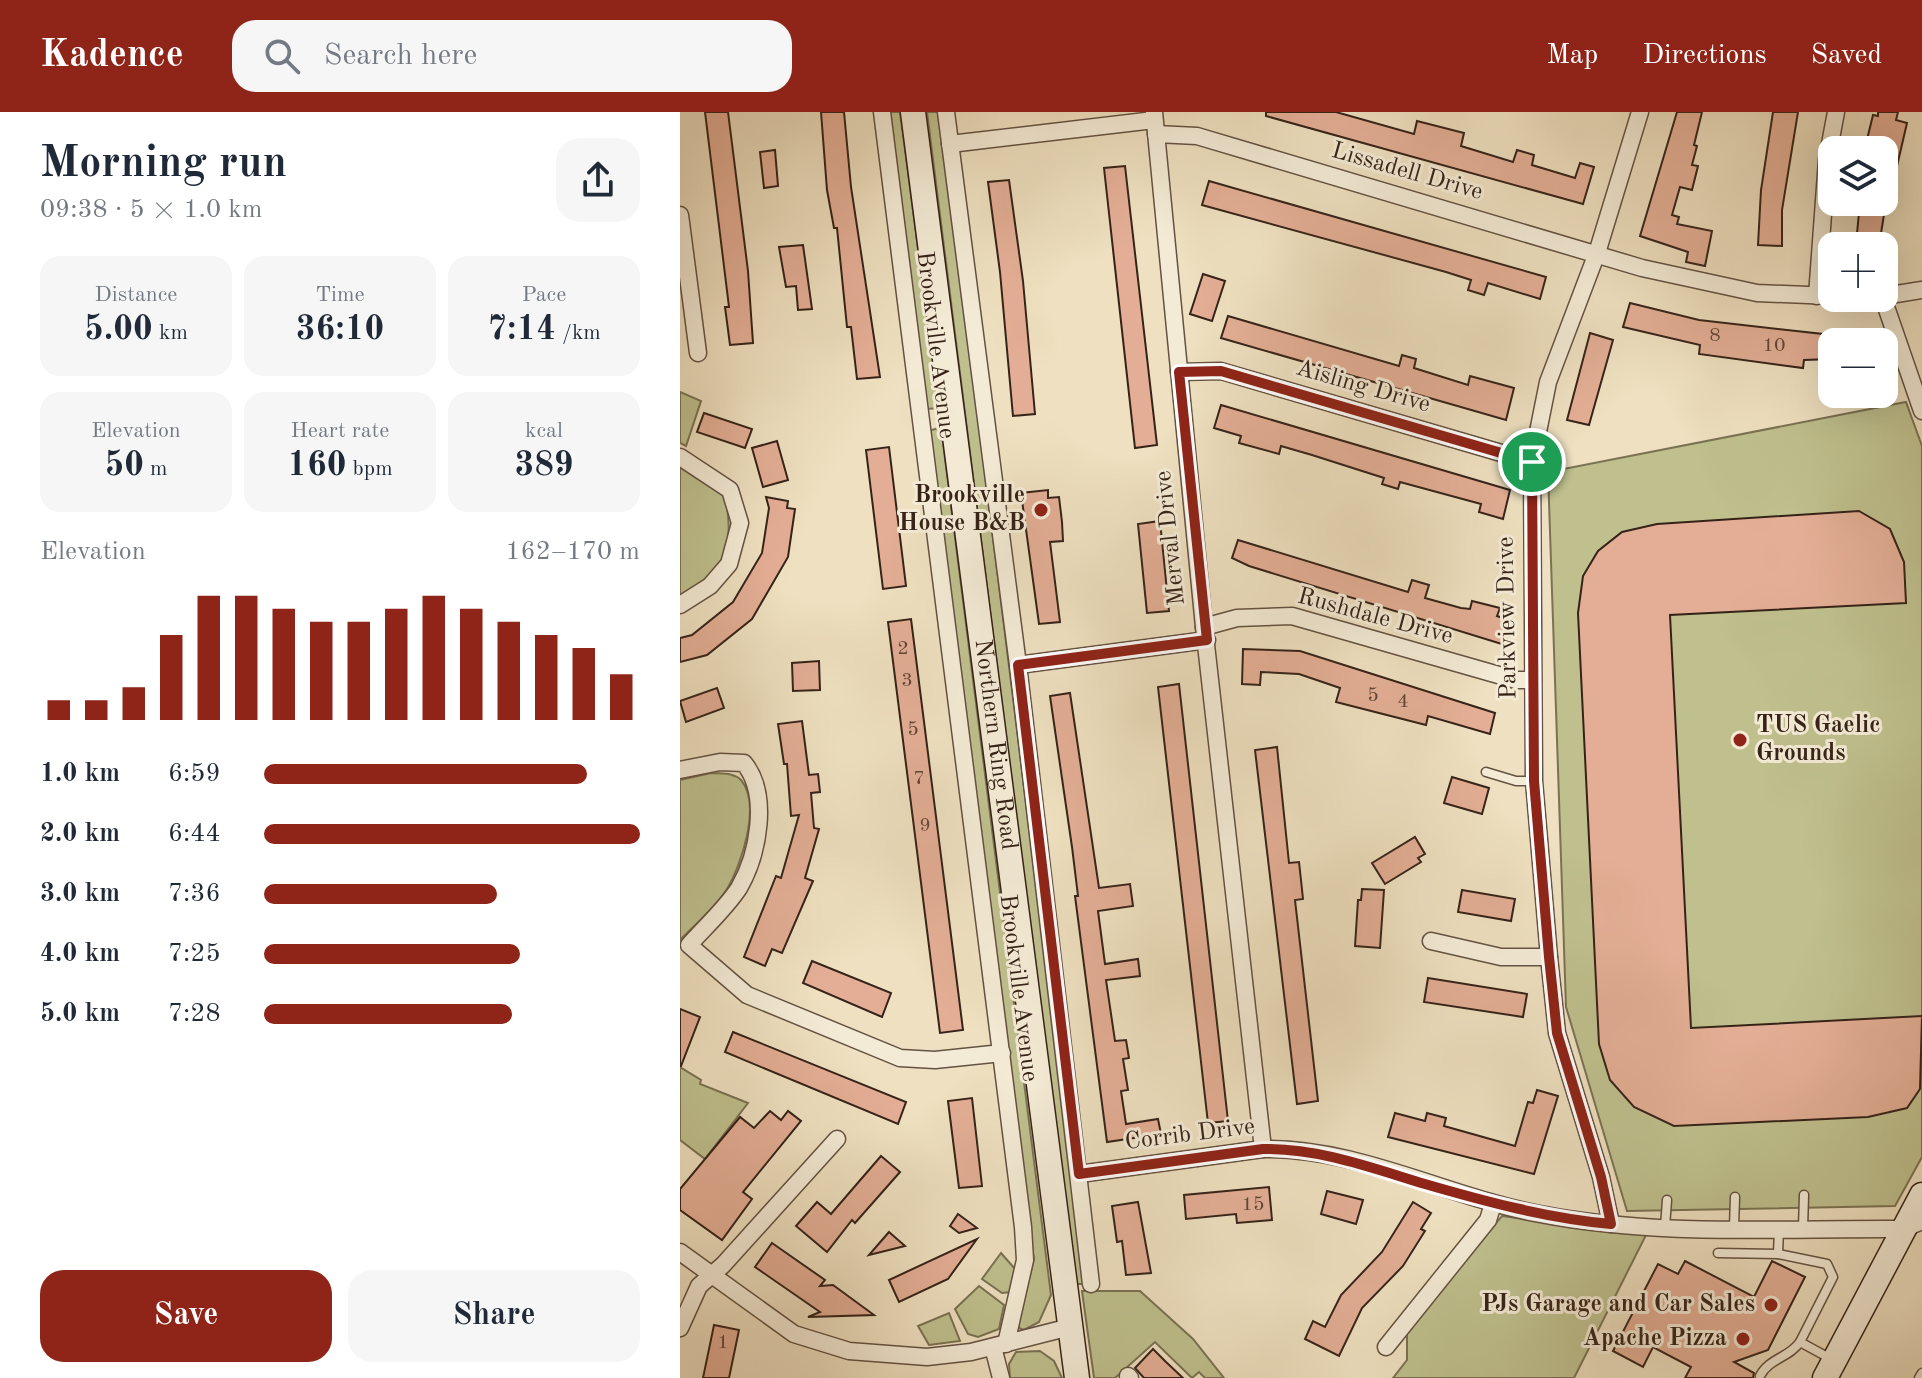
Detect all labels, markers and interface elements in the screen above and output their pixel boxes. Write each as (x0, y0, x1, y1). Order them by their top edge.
search box (232, 20, 792, 92)
icon: search (260, 34, 304, 78)
text: Kadence (40, 37, 184, 75)
text: Search here (324, 41, 477, 71)
text: Map (1546, 42, 1598, 70)
text: Directions (1642, 42, 1767, 70)
text: Saved (1811, 42, 1882, 70)
map controls (1818, 136, 1898, 408)
button: layers (1818, 136, 1898, 216)
button: share (556, 138, 640, 222)
street label: Lissadell Drive (1329, 139, 1485, 205)
text: Morning run (40, 142, 287, 186)
text: 09:38 · 5 × 1.0 km (40, 197, 262, 223)
button: + (1818, 232, 1898, 312)
street label: Brookville Avenue (912, 250, 958, 440)
text: Distance (95, 284, 177, 306)
text: Time (315, 284, 365, 306)
text: Pace (522, 284, 566, 306)
text: 5.00 (84, 313, 153, 347)
text: 36:10 (296, 313, 384, 347)
text: 7:14 (487, 313, 556, 347)
text: km (153, 322, 188, 344)
text: /km (556, 322, 601, 344)
house number: 8 (1709, 326, 1721, 346)
button: − (1818, 328, 1898, 408)
house number: 10 (1762, 336, 1786, 356)
street label: Aisling Drive (1293, 356, 1433, 418)
text: Elevation (91, 420, 181, 442)
text: Heart rate (291, 420, 389, 442)
text: kcal (525, 420, 563, 442)
pin (1498, 428, 1566, 496)
icon: arrive (1510, 440, 1554, 484)
text: 50 (104, 449, 144, 483)
text: 160 (287, 449, 346, 483)
text: 389 (514, 449, 574, 483)
text: m (144, 458, 168, 480)
text: bpm (346, 458, 393, 480)
street label: Merval Drive (1152, 469, 1190, 607)
place label: Brookville House B&B (899, 484, 1025, 536)
marker: Brookville House B&B (1032, 501, 1050, 519)
street label: Parkview Drive (1495, 536, 1521, 700)
text: Elevation (40, 539, 146, 565)
text: 162–170 m (505, 539, 640, 565)
street label: Rushdale Drive (1295, 585, 1455, 649)
street label: Northern Ring Road (969, 638, 1020, 851)
house number: 2 (897, 639, 909, 659)
house number: 3 (901, 671, 913, 691)
house number: 5 (1367, 686, 1379, 706)
house number: 4 (1397, 692, 1409, 712)
place label: TUS Gaelic Grounds (1756, 714, 1880, 766)
house number: 5 (907, 720, 919, 740)
marker: TUS Gaelic Grounds (1731, 731, 1749, 749)
text: 1.0 km (40, 761, 120, 787)
text: 6:59 (168, 761, 221, 787)
house number: 7 (913, 769, 925, 789)
house number: 9 (919, 816, 931, 836)
text: 2.0 km (40, 821, 120, 847)
text: 6:44 (168, 821, 221, 847)
text: 3.0 km (40, 881, 120, 907)
text: 7:36 (168, 881, 221, 907)
street label: Brookville Avenue (995, 893, 1041, 1083)
text: 4.0 km (40, 941, 120, 967)
text: 7:25 (168, 941, 221, 967)
text: 5.0 km (40, 1001, 120, 1027)
text: 7:28 (168, 1001, 221, 1027)
street label: Corrib Drive (1124, 1115, 1256, 1155)
house number: 15 (1241, 1195, 1265, 1215)
button: Save (40, 1270, 332, 1362)
button: Share (348, 1270, 640, 1362)
place label: PJs Garage and Car Sales (1481, 1293, 1755, 1317)
marker: PJs Garage and Car Sales (1762, 1296, 1780, 1314)
place label: Apache Pizza (1583, 1327, 1727, 1351)
marker: Apache Pizza (1734, 1330, 1752, 1348)
house number: 1 (717, 1333, 729, 1353)

